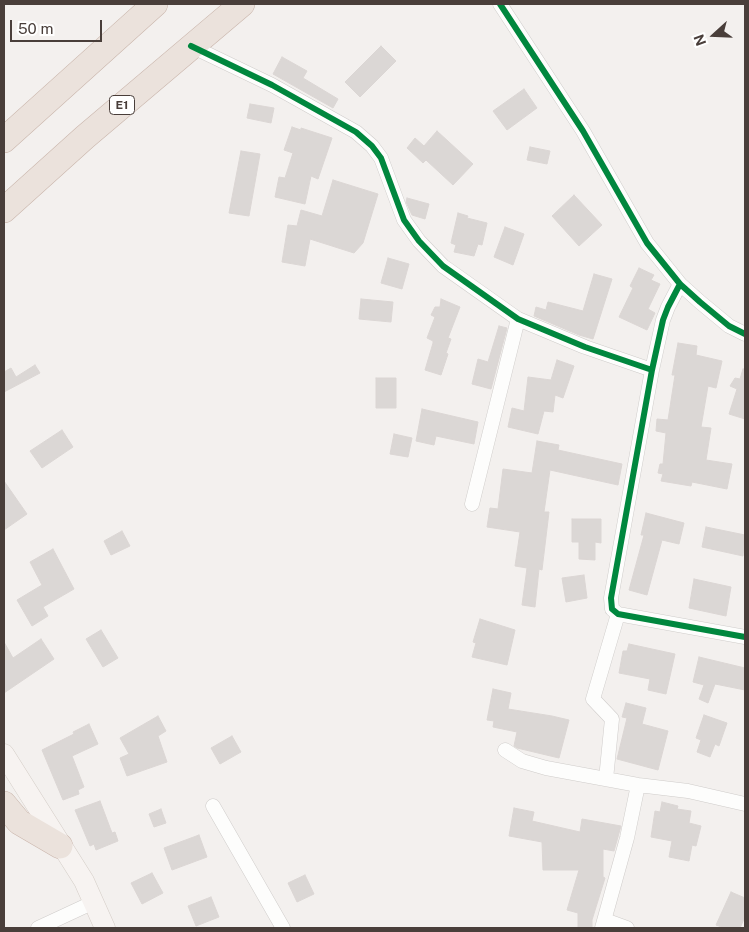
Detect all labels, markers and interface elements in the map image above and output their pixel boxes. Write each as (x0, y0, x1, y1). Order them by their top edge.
scale bar (12, 10, 105, 42)
north arrow (689, 10, 739, 60)
text: 50 m (18, 20, 53, 37)
text: N (691, 32, 709, 48)
road number: E1 (110, 96, 134, 114)

